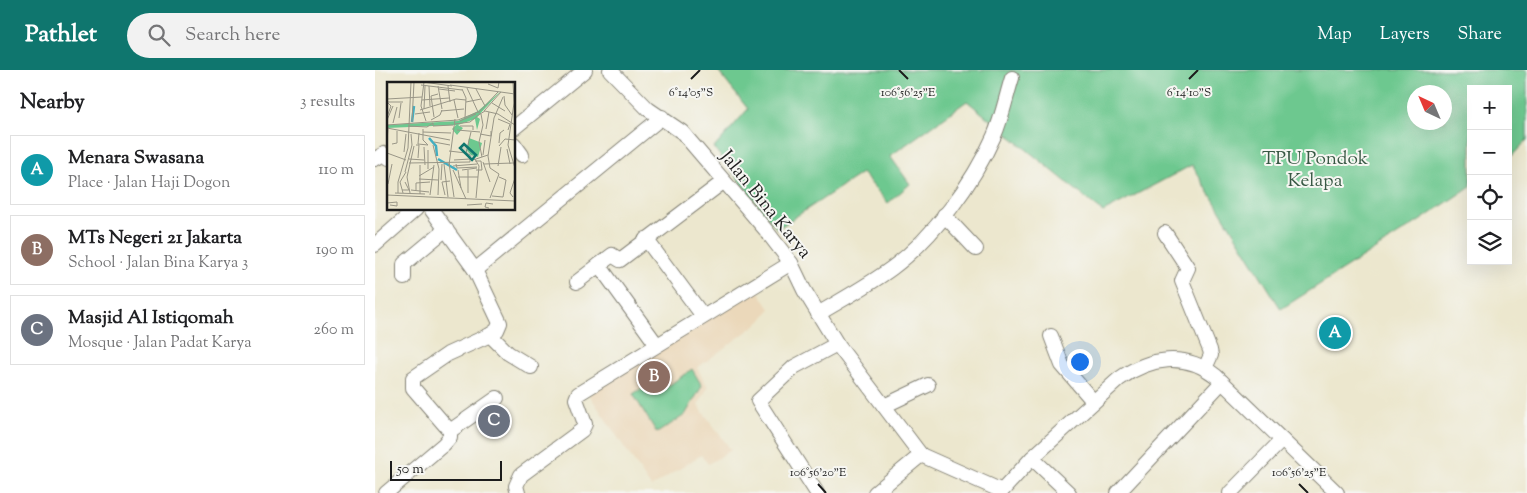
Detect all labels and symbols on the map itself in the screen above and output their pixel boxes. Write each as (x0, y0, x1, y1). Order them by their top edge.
inset map (387, 82, 515, 210)
text: 6°14'05"S (669, 84, 713, 102)
text: 106°56'25"E (881, 84, 936, 102)
text: 6°14'10"S (1167, 84, 1211, 102)
north arrow (1407, 85, 1452, 130)
street label: Jalan Bina Karya (712, 144, 817, 265)
park label: TPU Pondok Kelapa (1262, 146, 1369, 195)
pin: A (1319, 314, 1351, 352)
your location (1067, 349, 1093, 375)
pin: B (638, 358, 670, 396)
pin: C (478, 402, 510, 440)
scale bar (390, 458, 503, 481)
text: 106°56'20"E (790, 464, 847, 482)
text: 106°56'25"E (1272, 464, 1327, 482)

